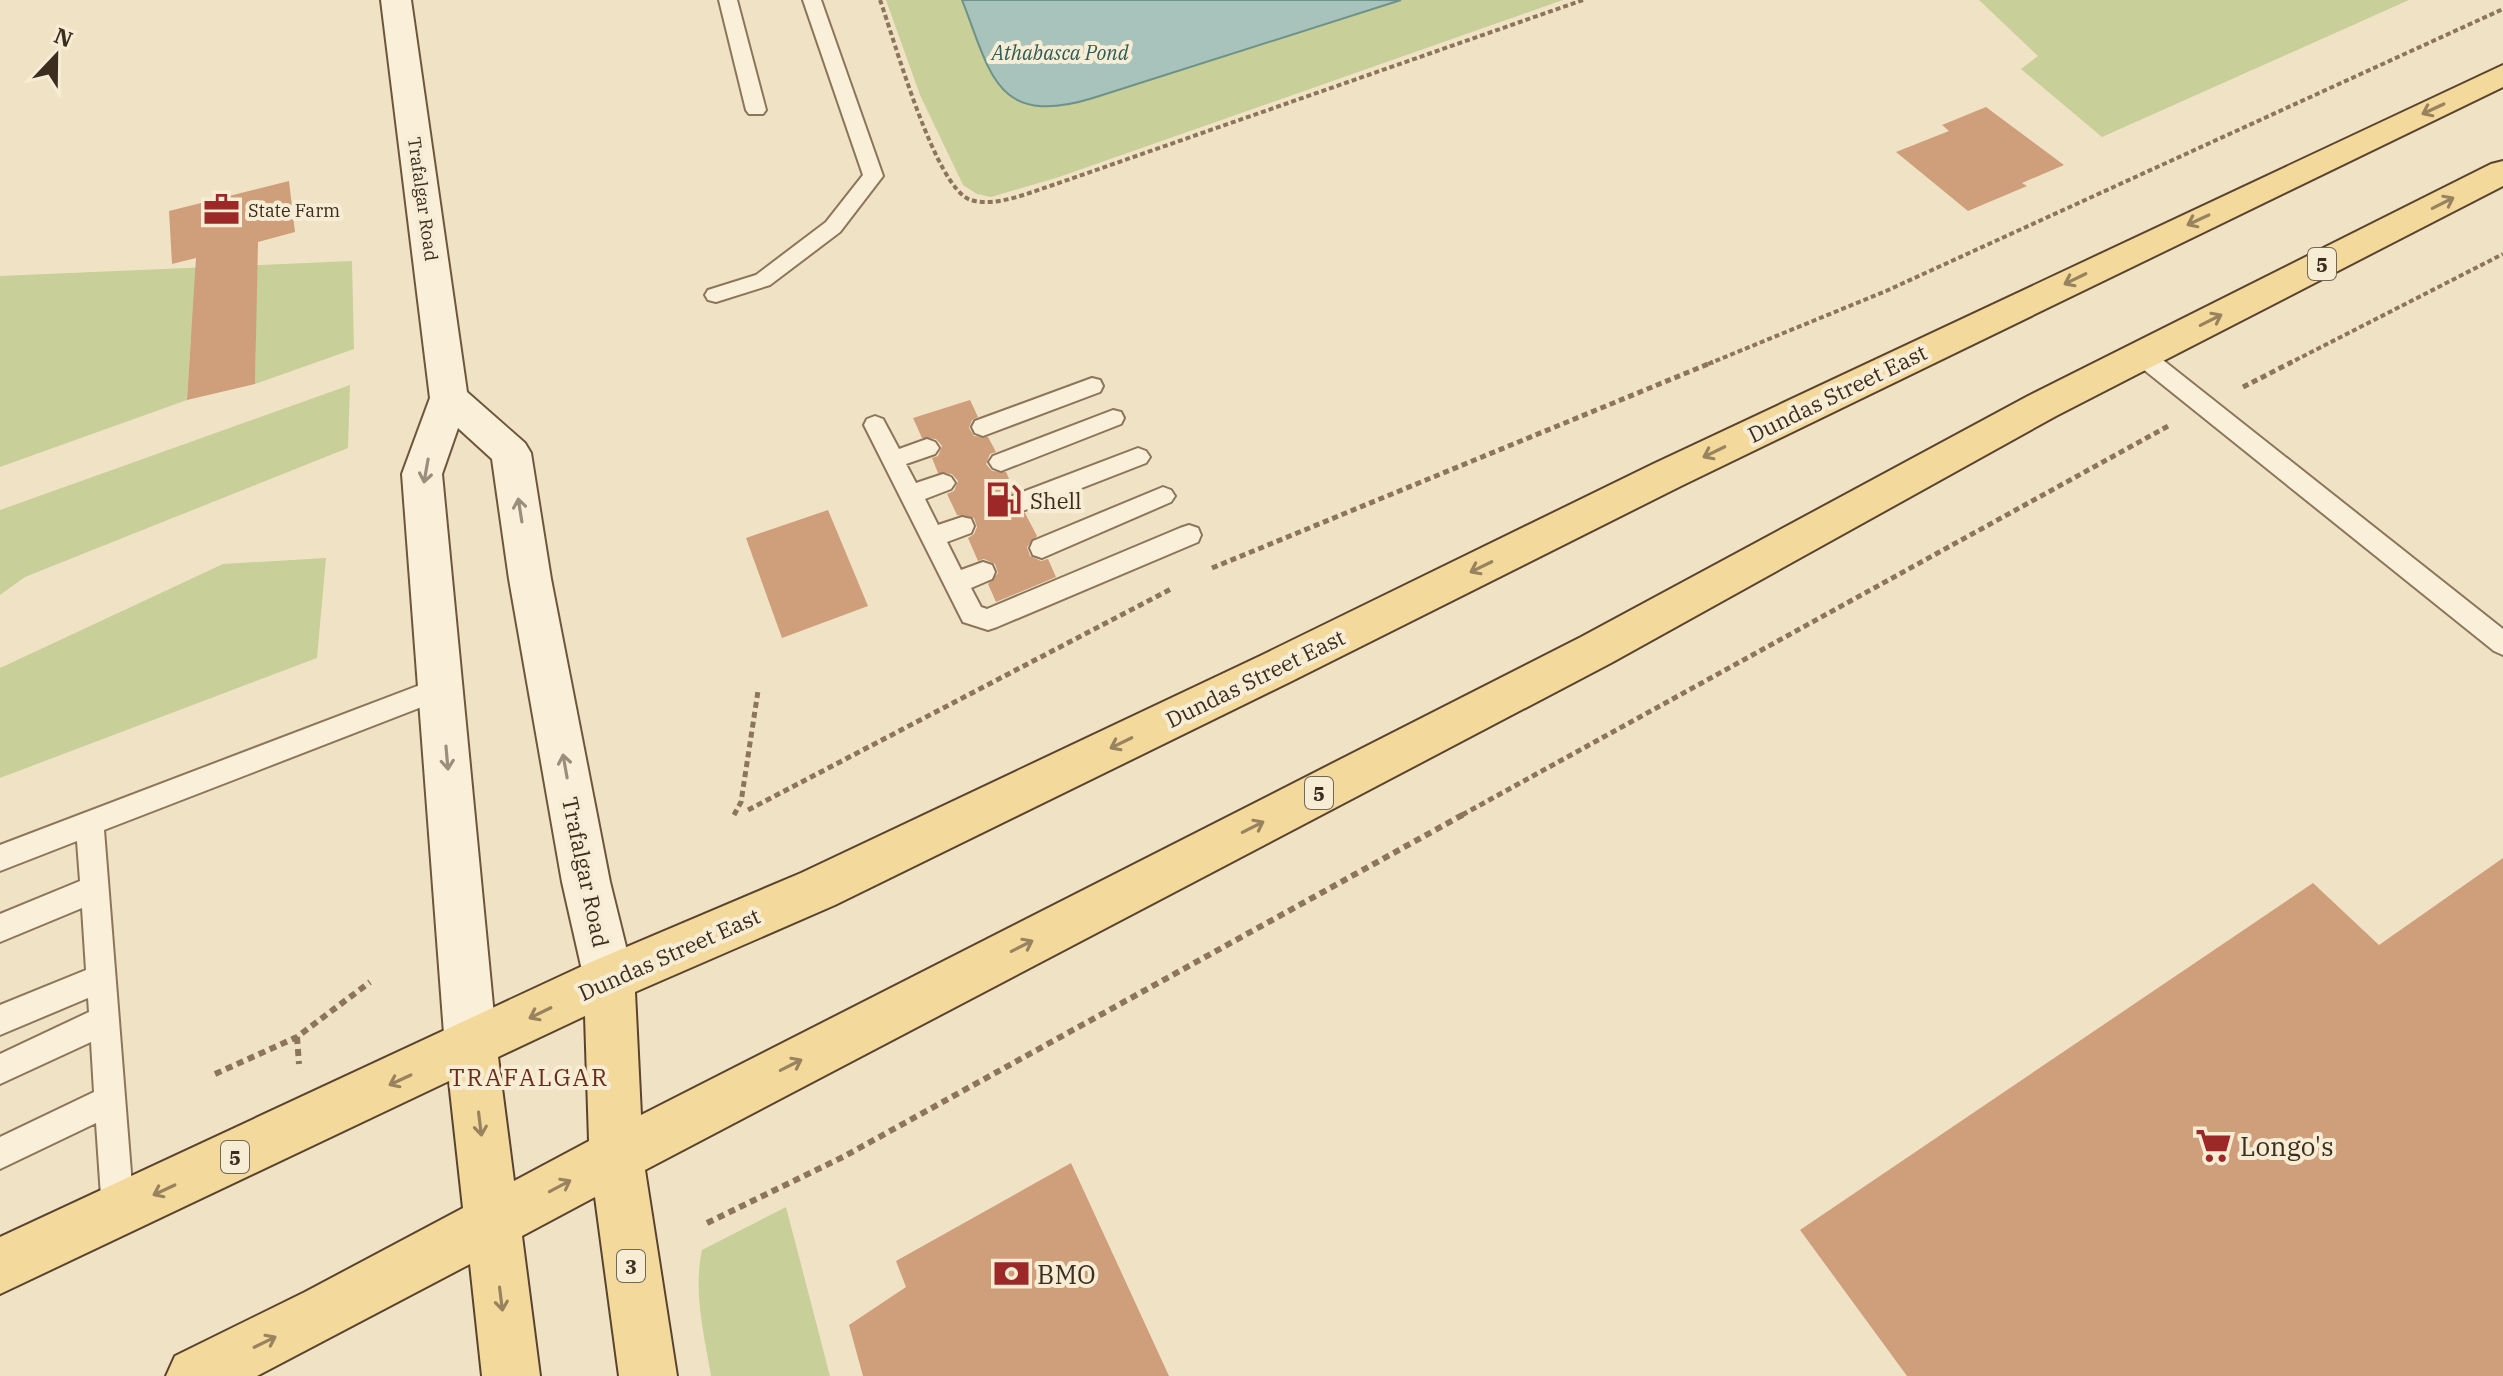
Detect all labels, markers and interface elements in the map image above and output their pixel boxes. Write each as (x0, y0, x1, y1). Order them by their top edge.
north arrow (16, 16, 96, 96)
text: N (50, 20, 77, 54)
water label: Athabasca Pond (989, 39, 1130, 66)
one-way arrow (2421, 102, 2445, 117)
street label: Trafalgar Road (403, 135, 443, 263)
office icon: State Farm (203, 191, 241, 229)
one-way arrow (2430, 194, 2454, 210)
place label: State Farm (248, 199, 340, 222)
one-way arrow (2186, 213, 2210, 228)
road number: 5 (2308, 248, 2336, 280)
one-way arrow (2063, 272, 2087, 288)
one-way arrow (2198, 312, 2222, 327)
street label: Dundas Street East (1743, 337, 1932, 449)
one-way arrow (1703, 446, 1726, 461)
one-way arrow (417, 458, 432, 484)
fuel station icon: Shell (985, 481, 1023, 519)
place label: Shell (1030, 486, 1082, 515)
one-way arrow (512, 498, 527, 523)
one-way arrow (1469, 560, 1493, 576)
street label: Dundas Street East (1161, 622, 1350, 734)
one-way arrow (1110, 736, 1134, 751)
one-way arrow (439, 744, 454, 771)
one-way arrow (556, 754, 571, 779)
road number: 5 (1305, 777, 1333, 809)
street label: Trafalgar Road (556, 794, 616, 950)
one-way arrow (1241, 819, 1264, 834)
street label: Dundas Street East (574, 901, 765, 1007)
one-way arrow (1010, 938, 1033, 954)
one-way arrow (528, 1006, 552, 1021)
one-way arrow (778, 1057, 802, 1073)
district label: TRAFALGAR (449, 1061, 609, 1093)
one-way arrow (388, 1073, 412, 1088)
one-way arrow (472, 1110, 487, 1137)
supermarket icon: Longo's (2195, 1127, 2233, 1165)
place label: Longo's (2240, 1129, 2334, 1163)
road number: 5 (221, 1141, 249, 1173)
one-way arrow (548, 1177, 572, 1193)
one-way arrow (153, 1183, 177, 1198)
road number: 3 (617, 1250, 645, 1282)
bank icon: BMO (992, 1255, 1030, 1293)
place label: BMO (1037, 1257, 1096, 1291)
one-way arrow (494, 1285, 509, 1312)
one-way arrow (252, 1333, 276, 1349)

